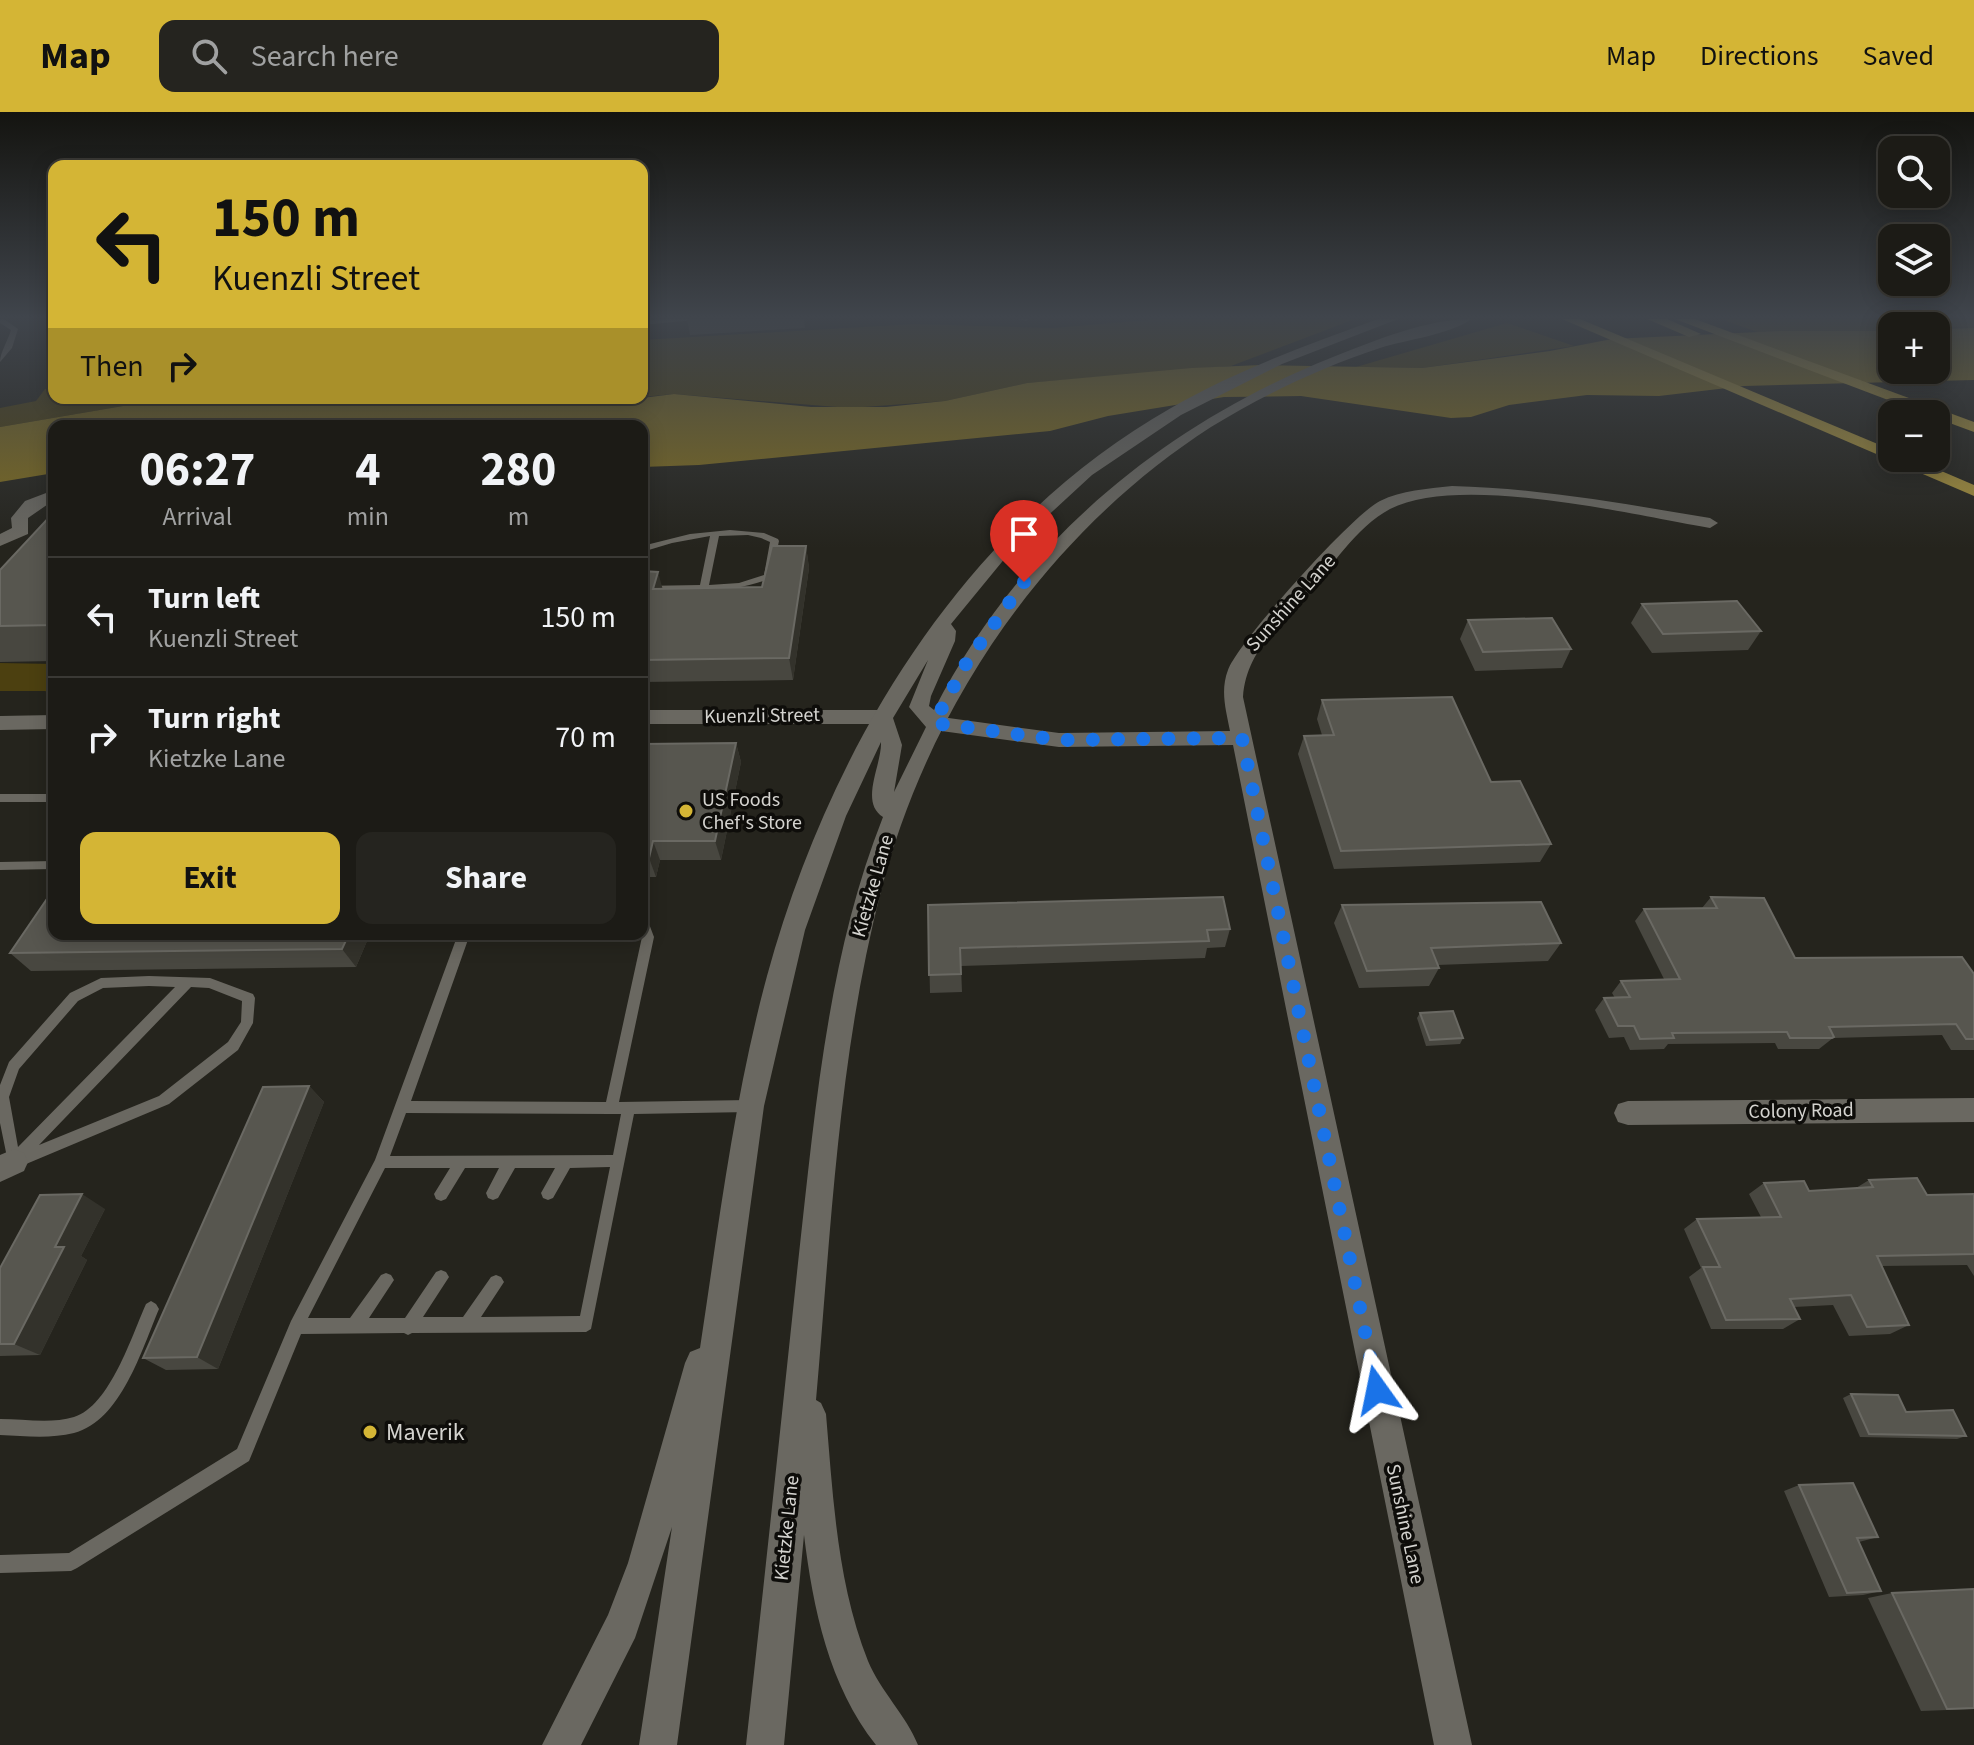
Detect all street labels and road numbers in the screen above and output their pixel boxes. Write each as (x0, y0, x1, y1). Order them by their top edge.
street label: Sunshine Lane (1240, 548, 1342, 658)
street label: Kuenzli Street (704, 701, 820, 731)
street label: Kietzke Lane (845, 831, 901, 941)
street label: Colony Road (1748, 1096, 1854, 1126)
street label: Sunshine Lane (1379, 1461, 1431, 1587)
street label: Kietzke Lane (768, 1474, 806, 1582)

